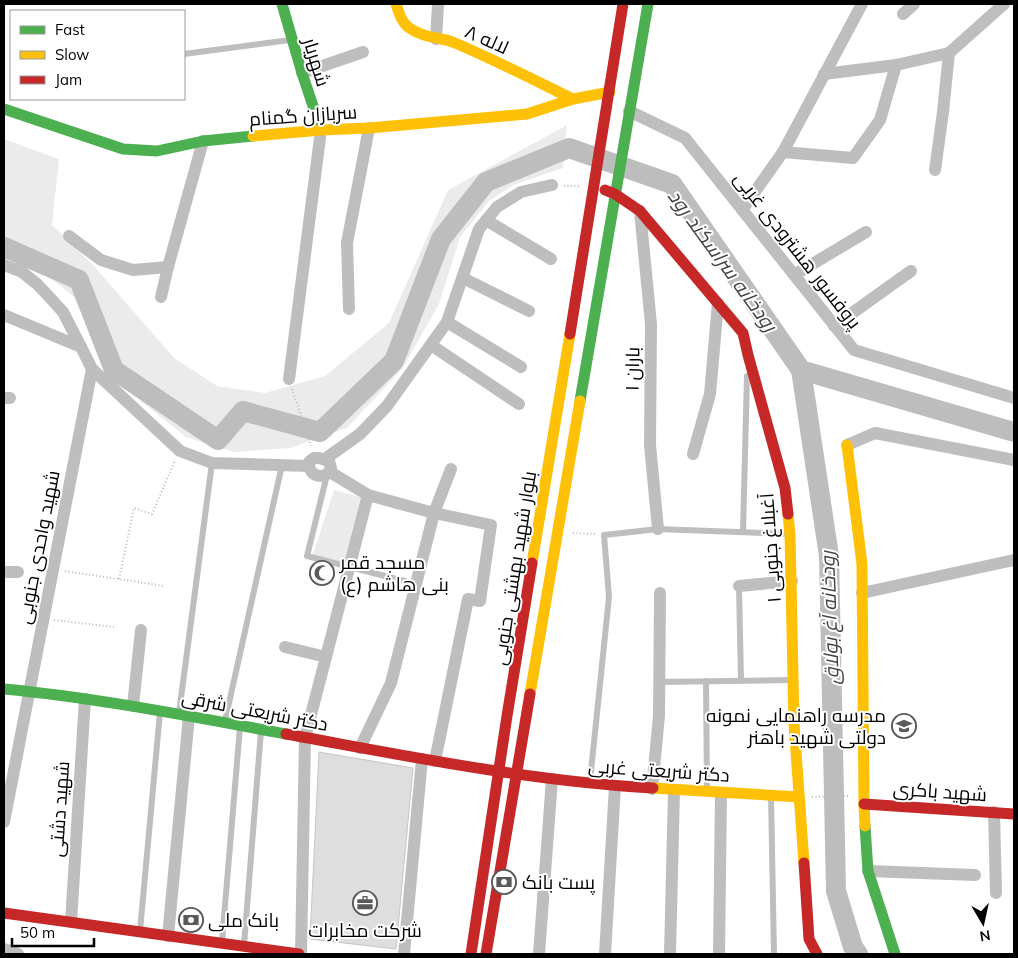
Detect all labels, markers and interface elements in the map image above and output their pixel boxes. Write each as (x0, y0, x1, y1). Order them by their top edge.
legend (10, 10, 185, 100)
street label: لاله ۸ (461, 19, 513, 59)
text: Fast (55, 20, 85, 39)
street label: شهریار (298, 34, 336, 89)
text: Slow (55, 45, 89, 64)
text: Jam (55, 70, 82, 89)
street label: سربازان گمنام (248, 99, 358, 133)
street label: پروفسور هشترودی غربی (728, 167, 867, 334)
water label: رودخانه سراسکند رود (663, 184, 784, 337)
street label: باران ۱ (620, 347, 644, 391)
street label: شهید واحدی جنوبی (11, 468, 65, 626)
street label: بلوار شهید بهشتی جنوبی (487, 469, 541, 667)
street label: آغبلاغ جنوبی ۱ (754, 492, 788, 604)
water label: رودخانه آغ بولاق (814, 549, 846, 685)
place label: مسجد قمر بنی هاشم (ع) (339, 550, 449, 598)
mosque icon: مسجد قمر بنی هاشم (ع) (309, 560, 335, 586)
street label: دکتر شریعتی شرقی (180, 684, 330, 736)
place label: مدرسه راهنمایی نمونه دولتی شهید باهنر (706, 703, 886, 749)
school or university icon: مدرسه راهنمایی نمونه دولتی شهید باهنر (891, 713, 917, 739)
street label: دکتر شریعتی غربی (587, 753, 731, 787)
street label: شهید دشتی (44, 760, 74, 858)
street label: شهید باکری (892, 776, 988, 806)
bank icon: پست بانک (491, 869, 517, 895)
place label: پست بانک (522, 870, 595, 895)
office icon: شرکت مخابرات (352, 890, 378, 916)
north arrow (958, 898, 1008, 948)
bank icon: بانک ملی (178, 907, 204, 933)
place label: بانک ملی (208, 908, 279, 932)
scale bar (12, 916, 95, 948)
place label: شرکت مخابرات (308, 918, 422, 942)
text: 50 m (20, 923, 55, 942)
text: N (978, 926, 992, 946)

